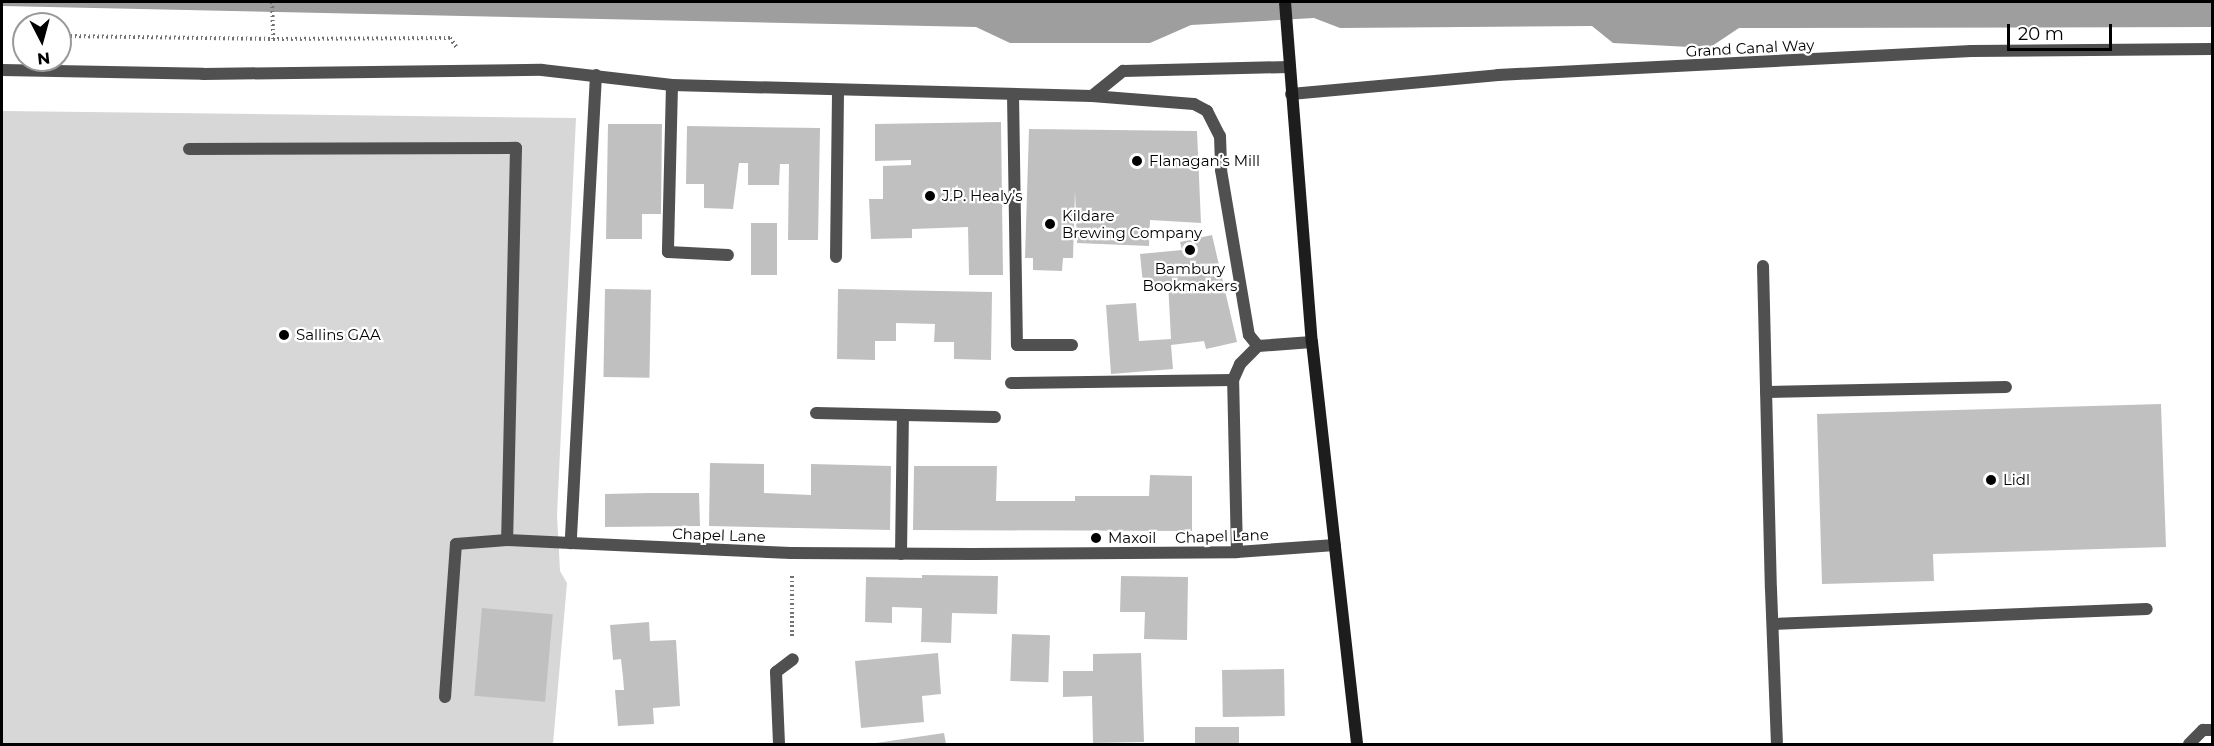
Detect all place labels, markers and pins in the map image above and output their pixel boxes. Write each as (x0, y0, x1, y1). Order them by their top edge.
place label: Flanagan’s Mill (1149, 152, 1260, 170)
marker: Flanagan’s Mill (1130, 154, 1144, 168)
place label: J.P. Healy’s (942, 187, 1023, 205)
marker: J.P. Healy’s (923, 189, 937, 203)
place label: Kildare Brewing Company (1062, 206, 1202, 241)
marker: Kildare Brewing Company (1043, 217, 1057, 231)
marker: Bambury Bookmakers (1183, 243, 1197, 257)
place label: Bambury Bookmakers (1143, 259, 1237, 294)
place label: Sallins GAA (296, 326, 381, 344)
marker: Sallins GAA (277, 328, 291, 342)
place label: Lidl (2003, 471, 2030, 489)
marker: Lidl (1984, 473, 1998, 487)
place label: Maxoil (1108, 529, 1156, 547)
marker: Maxoil (1089, 531, 1103, 545)

